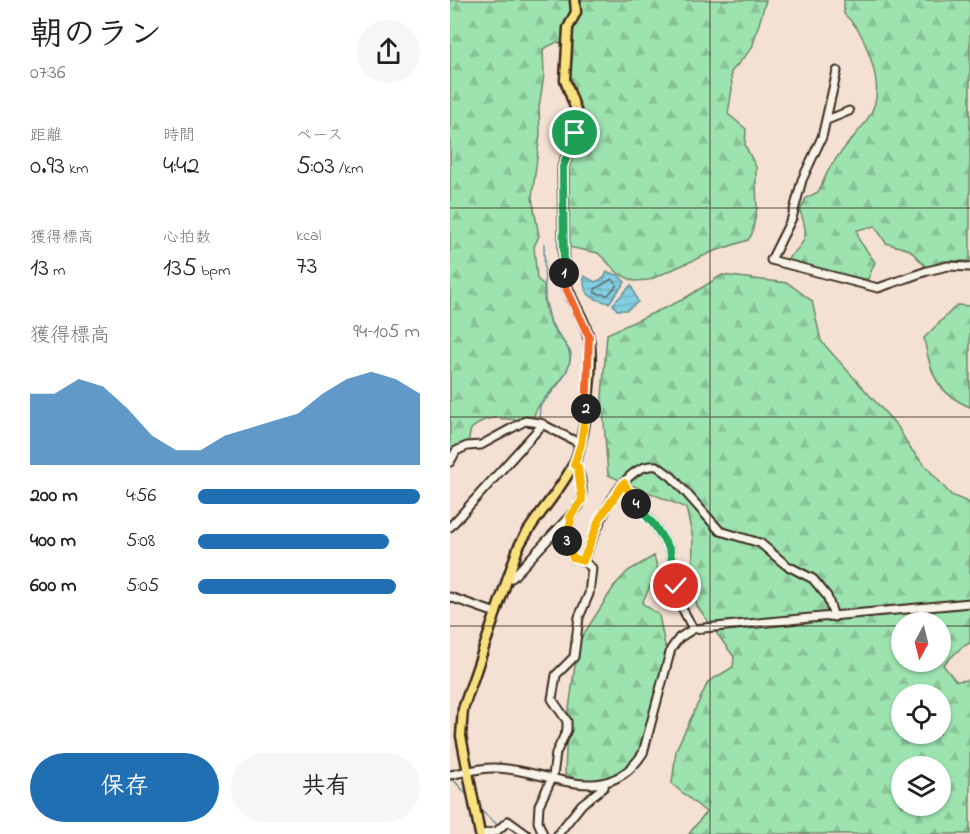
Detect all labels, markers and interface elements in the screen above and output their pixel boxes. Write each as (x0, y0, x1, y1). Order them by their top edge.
text: 朝のラン (30, 12, 162, 60)
button: share (357, 20, 420, 83)
text: 07:36 (30, 59, 66, 88)
pin (549, 107, 600, 158)
icon: arrive (558, 116, 591, 149)
text: 距離 (30, 124, 62, 148)
text: 時間 (163, 124, 195, 148)
text: ペース (296, 124, 343, 148)
text: 0.93 (30, 148, 65, 186)
text: 4:42 (163, 148, 200, 186)
text: 5:03 (296, 148, 335, 186)
text: km (65, 157, 89, 181)
text: /km (335, 157, 363, 181)
text: kcal (296, 224, 321, 248)
text: 獲得標高 (30, 226, 94, 250)
text: 心拍数 (163, 226, 211, 250)
text: 73 (296, 248, 317, 286)
text: 13 (30, 250, 49, 288)
text: 135 (163, 250, 197, 288)
pin: 1 (549, 258, 579, 288)
text: m (49, 259, 65, 283)
text: bpm (197, 259, 230, 283)
text: 1 (561, 261, 567, 285)
text: 94–105 m (353, 318, 420, 347)
text: 獲得標高 (30, 322, 110, 351)
pin: 2 (571, 394, 601, 424)
text: 2 (582, 397, 590, 421)
text: 200 m (30, 482, 78, 511)
text: 4:56 (126, 482, 156, 511)
pin: 4 (621, 489, 651, 519)
text: 4 (633, 492, 639, 516)
pin: 3 (552, 526, 582, 556)
text: 400 m (30, 527, 76, 556)
text: 5:08 (126, 527, 155, 556)
text: 3 (564, 529, 570, 553)
pin (650, 560, 701, 611)
icon: check (659, 569, 692, 602)
text: 600 m (30, 572, 77, 601)
text: 5:05 (126, 572, 159, 601)
north arrow (891, 612, 951, 672)
map controls (891, 612, 951, 816)
button: locate (891, 684, 951, 744)
button: 保存 (30, 753, 219, 822)
button: 共有 (231, 753, 420, 822)
button: layers (891, 756, 951, 816)

